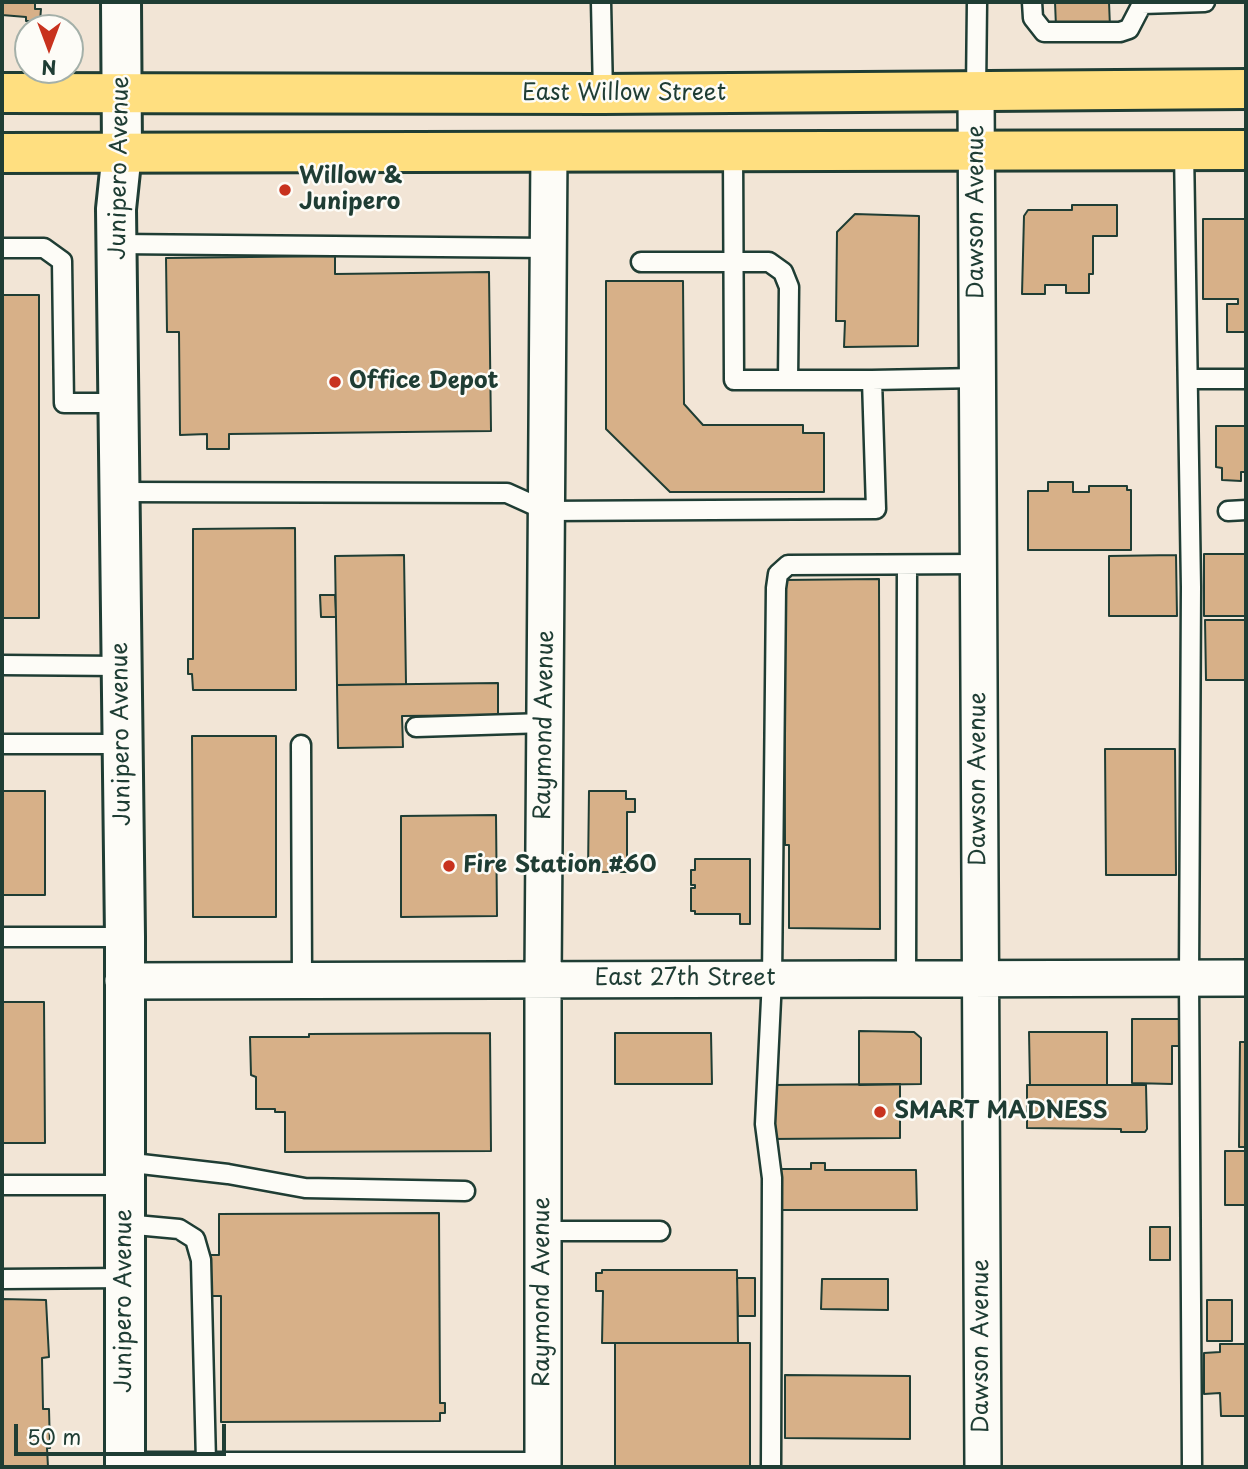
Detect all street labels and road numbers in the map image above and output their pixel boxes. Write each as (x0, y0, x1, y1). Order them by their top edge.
street label: Junipero Avenue (105, 76, 135, 260)
street label: East Willow Street (522, 80, 726, 108)
street label: Dawson Avenue (963, 125, 991, 299)
street label: Raymond Avenue (530, 630, 560, 820)
street label: Junipero Avenue (107, 642, 137, 826)
street label: Dawson Avenue (965, 692, 993, 866)
street label: East 27th Street (594, 965, 776, 993)
street label: Raymond Avenue (529, 1197, 557, 1387)
street label: Junipero Avenue (111, 1209, 139, 1393)
street label: Dawson Avenue (968, 1259, 996, 1433)

